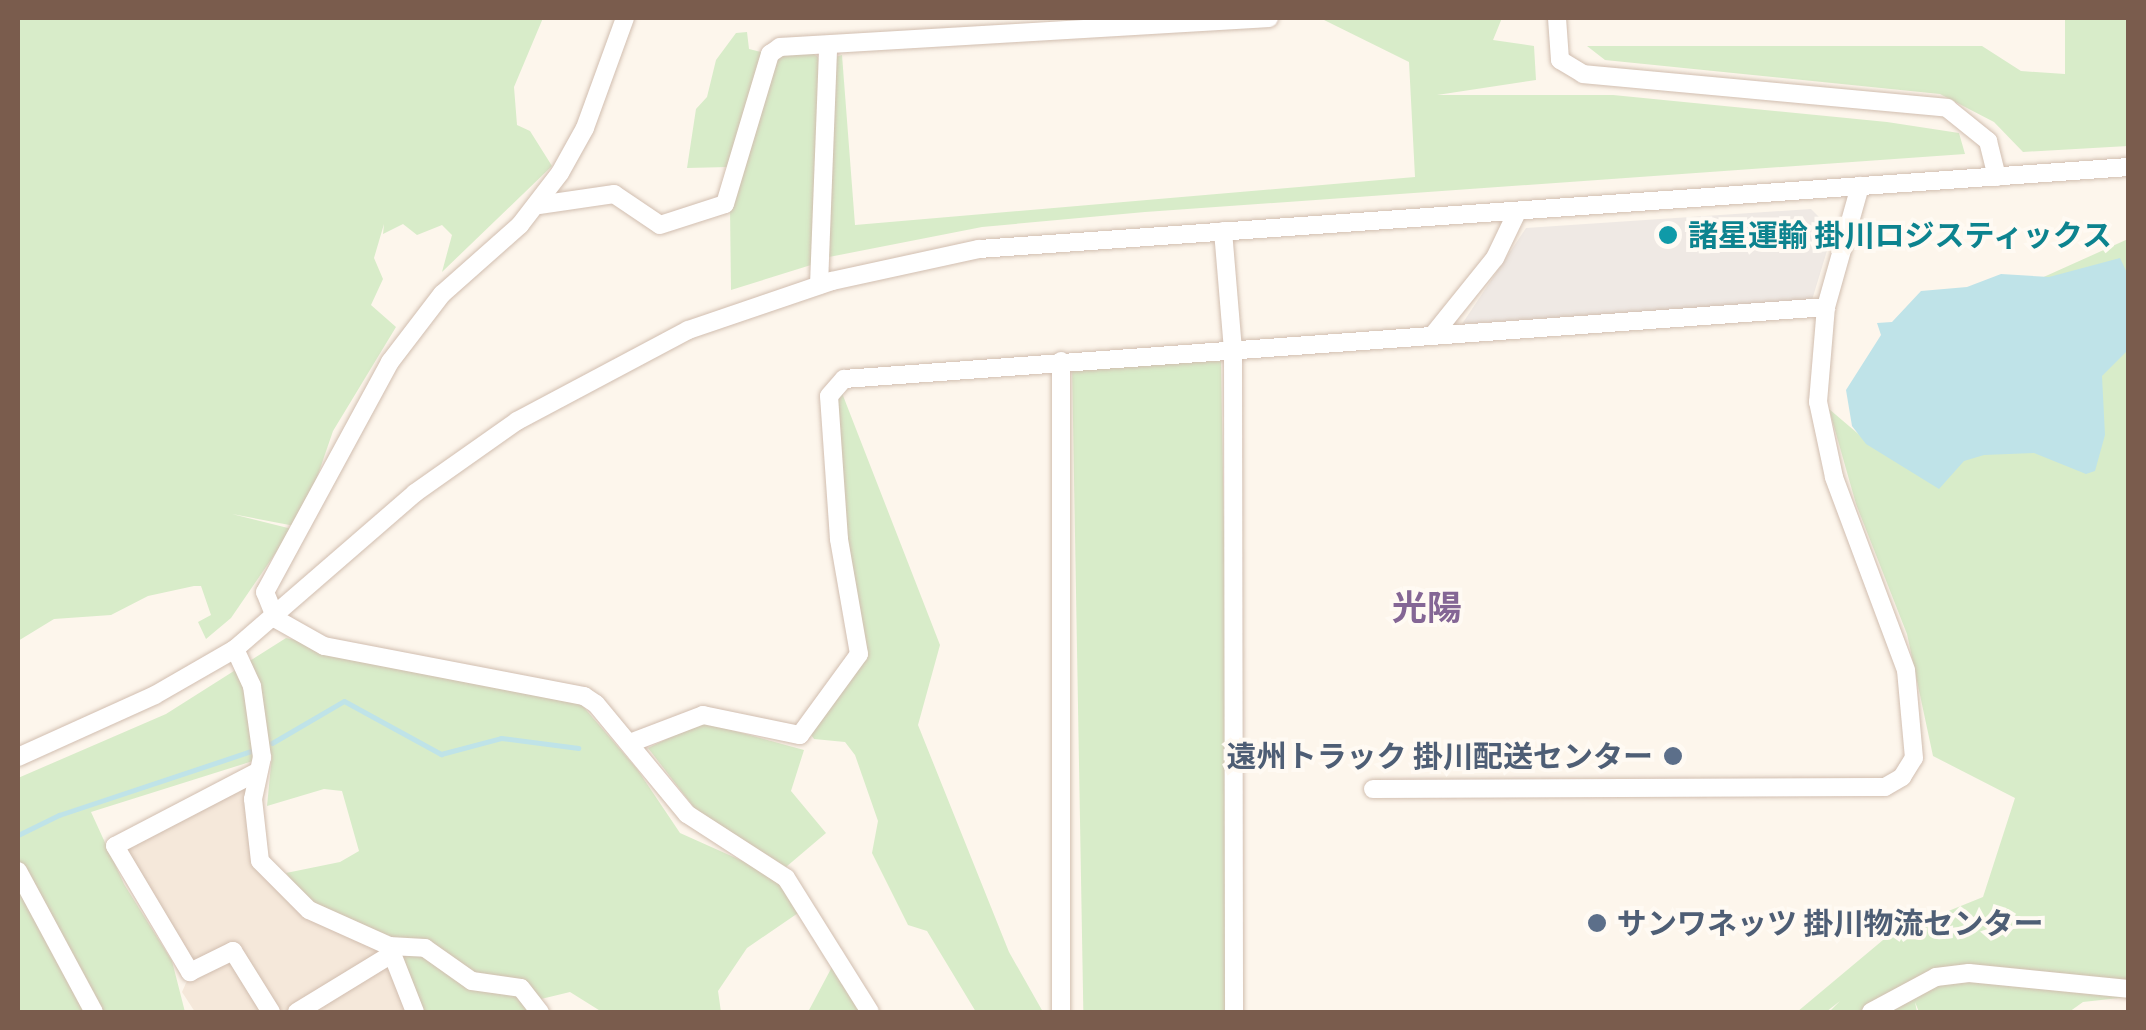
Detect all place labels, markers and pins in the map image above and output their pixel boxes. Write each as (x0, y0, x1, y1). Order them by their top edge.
place label: 諸星運輸 掛川ロジスティックス (1688, 217, 2115, 253)
marker: 諸星運輸 掛川ロジスティックス (1657, 224, 1679, 246)
place label: 遠州トラック 掛川配送センター (1226, 738, 1653, 774)
marker: 遠州トラック 掛川配送センター (1662, 745, 1684, 767)
place label: サンワネッツ 掛川物流センター (1617, 905, 2044, 941)
marker: サンワネッツ 掛川物流センター (1586, 912, 1608, 934)

